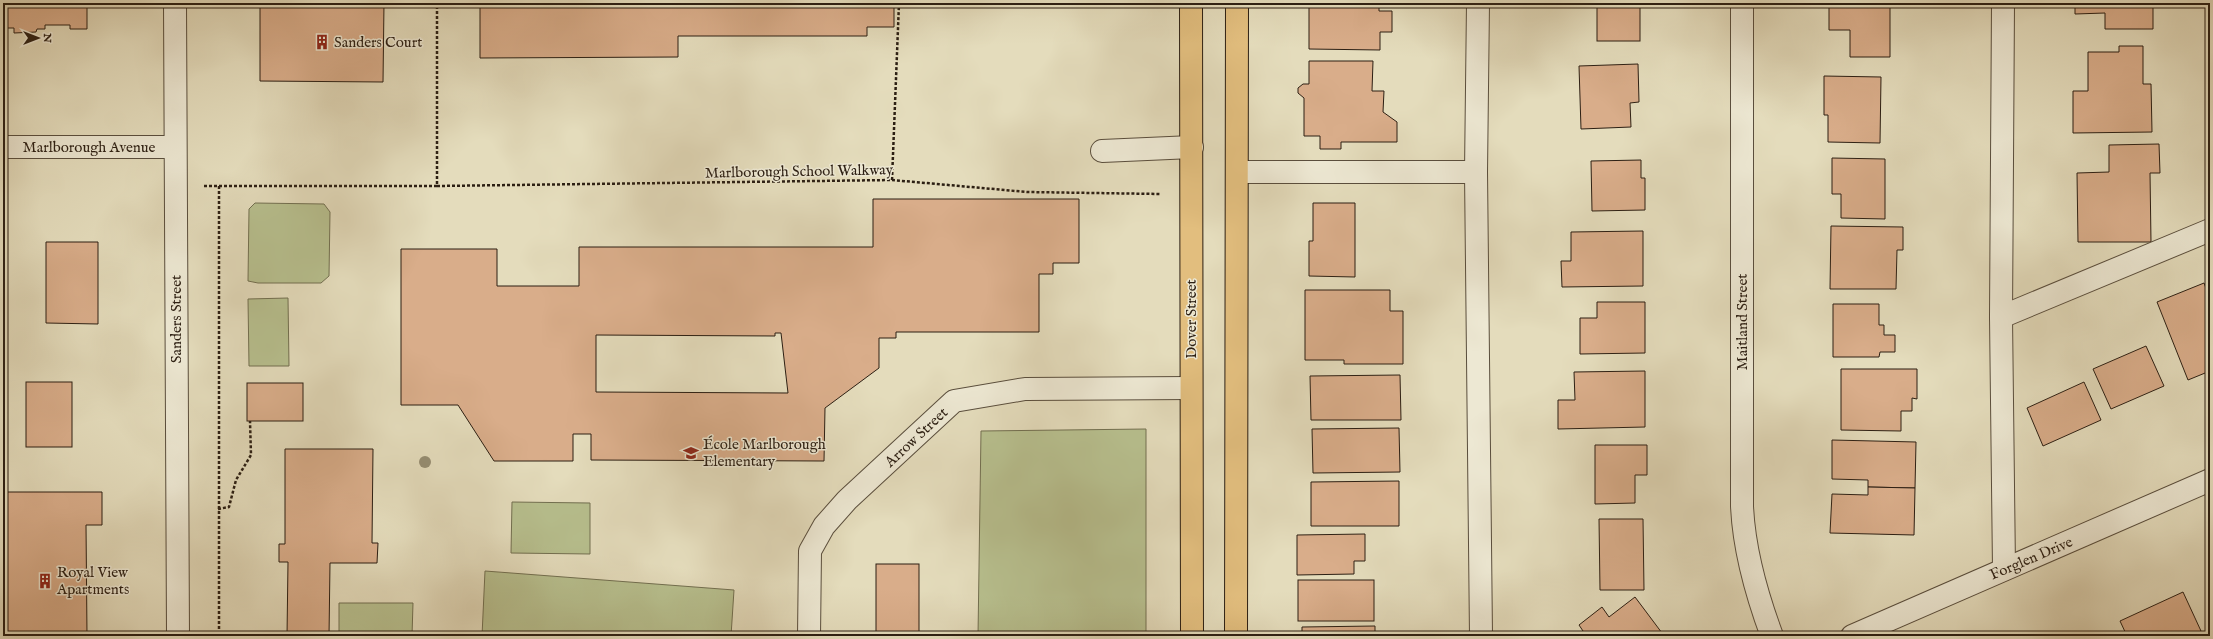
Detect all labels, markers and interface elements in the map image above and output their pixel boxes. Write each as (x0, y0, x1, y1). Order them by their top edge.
north arrow (18, 18, 58, 58)
text: N (40, 32, 54, 43)
building icon: Sanders Court (313, 33, 331, 51)
place label: Sanders Court (334, 33, 422, 52)
street label: Marlborough Avenue (23, 138, 156, 157)
street label: Marlborough School Walkway (705, 160, 894, 183)
street label: Maitland Street (1733, 274, 1752, 370)
street label: Sanders Street (167, 275, 186, 363)
street label: Dover Street (1182, 279, 1201, 359)
street label: Arrow Street (880, 403, 952, 472)
place label: École Marlborough Elementary (703, 435, 826, 471)
school or university icon: École Marlborough Elementary (682, 444, 700, 462)
street label: Forglen Drive (1987, 532, 2076, 584)
place label: Royal View Apartments (56, 563, 129, 599)
building icon: Royal View Apartments (36, 572, 54, 590)

